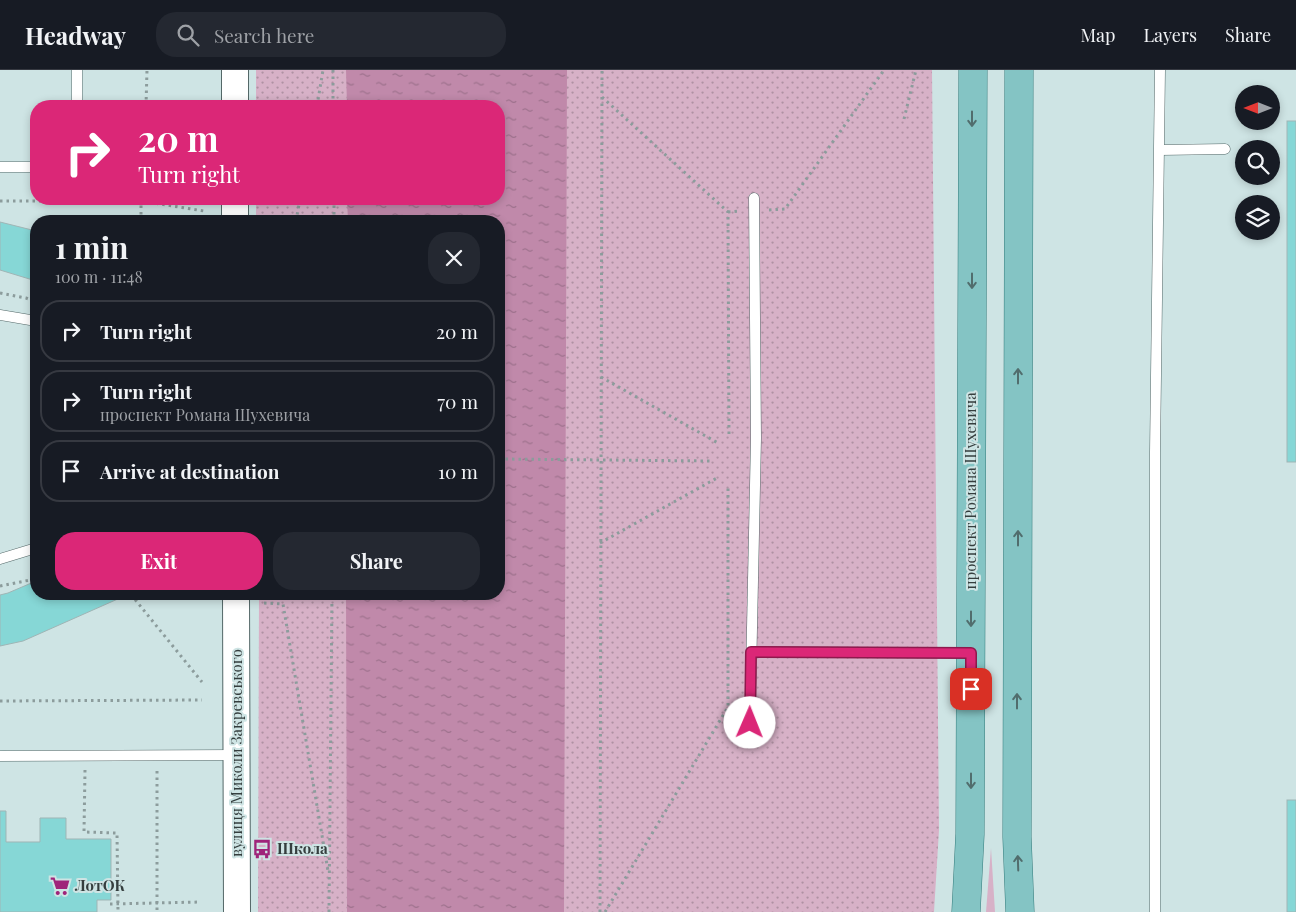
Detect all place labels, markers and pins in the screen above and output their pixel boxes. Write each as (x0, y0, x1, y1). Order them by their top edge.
pin (950, 668, 992, 710)
bus stop icon: Школа (251, 838, 273, 860)
place label: Школа (277, 838, 328, 858)
supermarket icon: ЛотОК (49, 875, 71, 897)
place label: ЛотОК (74, 875, 126, 895)

